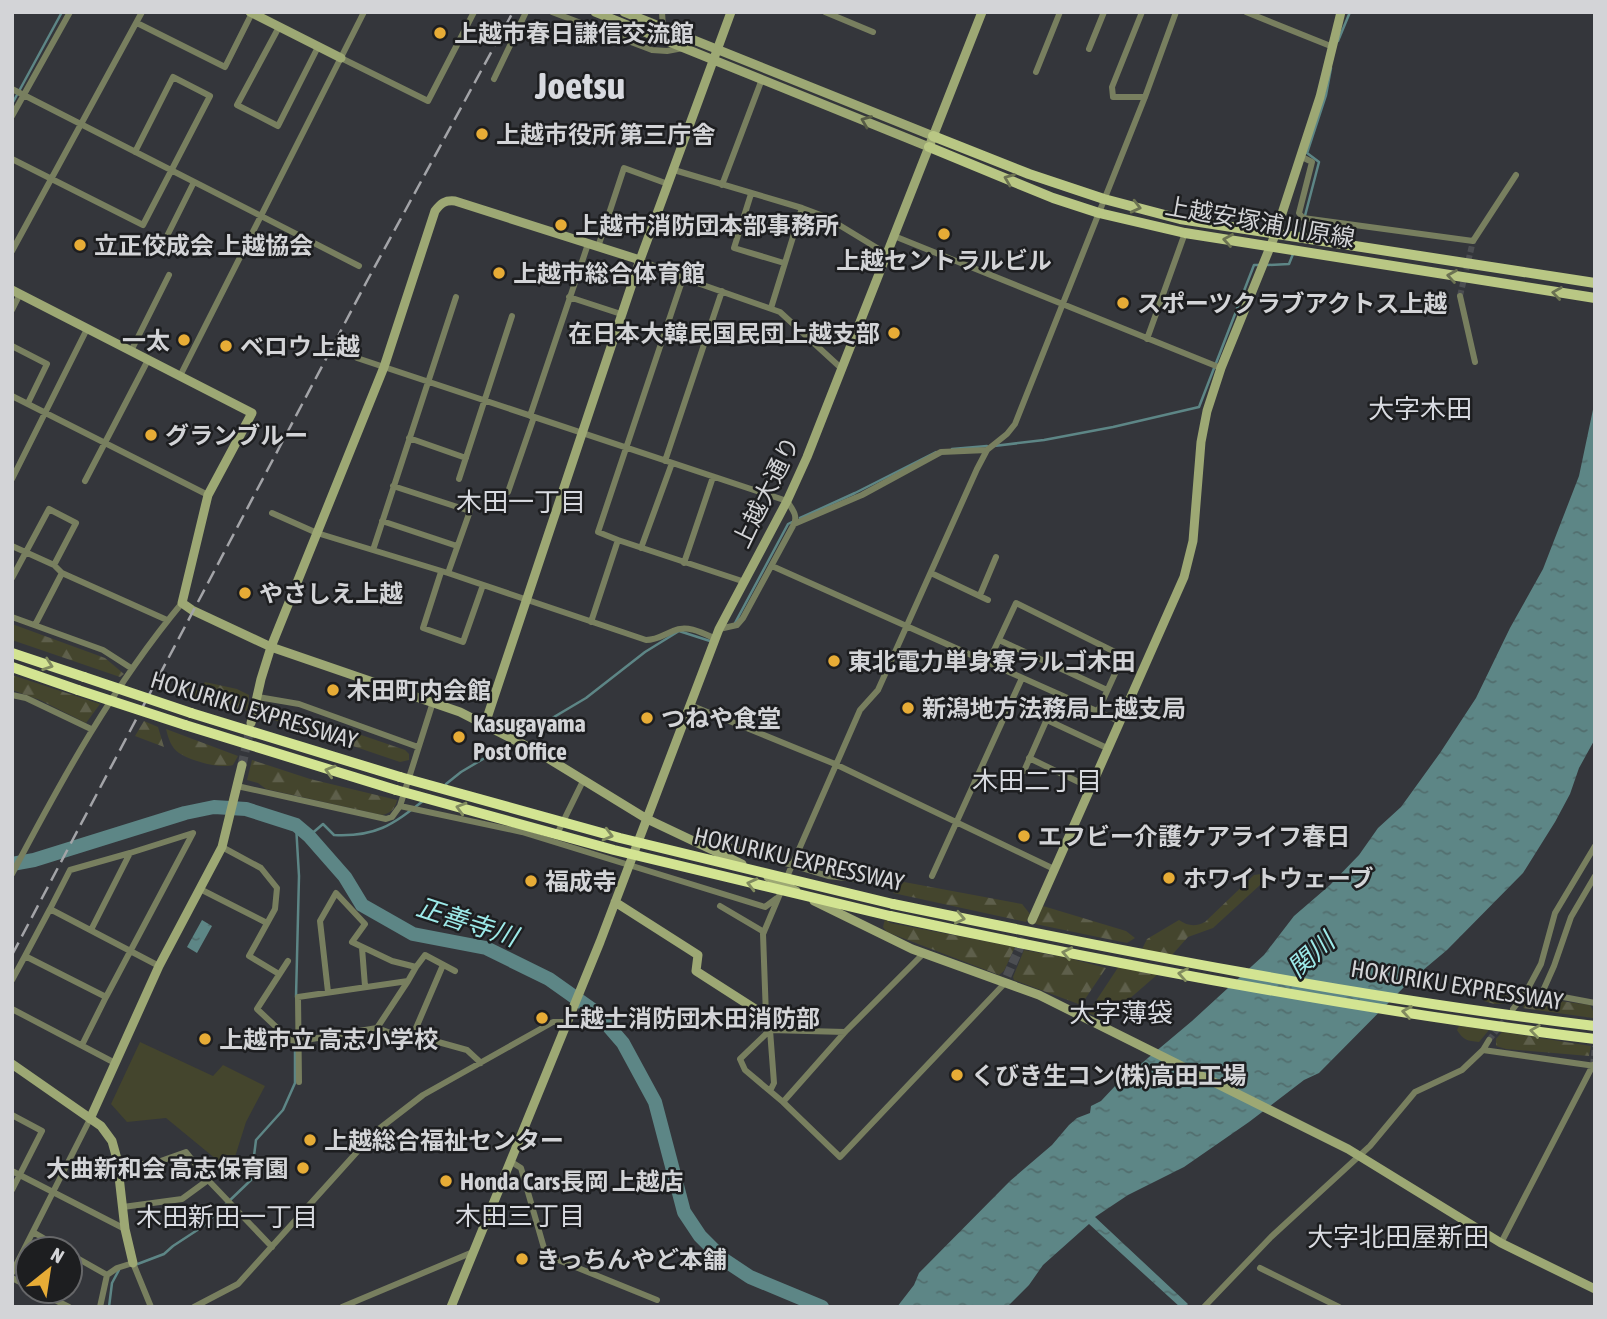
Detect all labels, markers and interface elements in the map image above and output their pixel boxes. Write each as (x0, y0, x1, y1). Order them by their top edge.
place label: 上越市春日謙信交流館 (454, 20, 694, 47)
marker: 上越市春日謙信交流館 (432, 25, 448, 41)
district label: Joetsu (534, 64, 625, 107)
one-way arrow (861, 115, 873, 129)
place label: 上越市役所 第三庁舎 (496, 121, 715, 148)
marker: 上越市役所 第三庁舎 (474, 126, 490, 142)
one-way arrow (1004, 174, 1016, 188)
street label: 上越安塚浦川原線 (1163, 192, 1357, 252)
one-way arrow (1130, 199, 1142, 214)
place label: 上越市消防団本部事務所 (575, 212, 839, 239)
marker: 上越市消防団本部事務所 (553, 217, 569, 233)
marker: 上越セントラルビル (936, 226, 952, 242)
place label: 立正佼成会 上越協会 (94, 232, 313, 259)
one-way arrow (1222, 233, 1234, 248)
marker: 立正佼成会 上越協会 (72, 237, 88, 253)
place label: 上越セントラルビル (836, 247, 1052, 274)
place label: 上越市総合体育館 (513, 260, 705, 287)
marker: 上越市総合体育館 (491, 265, 507, 281)
one-way arrow (1447, 269, 1458, 284)
one-way arrow (1551, 285, 1563, 300)
place label: スポーツクラブアクトス上越 (1137, 290, 1447, 317)
marker: スポーツクラブアクトス上越 (1115, 295, 1131, 311)
place label: 在日本大韓民国民団上越支部 (568, 320, 880, 347)
marker: 在日本大韓民国民団上越支部 (886, 325, 902, 341)
place label: 一太 (122, 327, 170, 354)
marker: 一太 (176, 332, 192, 348)
place label: ベロウ上越 (240, 333, 360, 360)
marker: ベロウ上越 (218, 338, 234, 354)
district label: 大字木田 (1368, 394, 1472, 424)
place label: グランブルー (165, 422, 308, 449)
marker: グランブルー (143, 427, 159, 443)
street label: 上越大通り (728, 432, 804, 552)
district label: 木田一丁目 (456, 487, 586, 517)
place label: やさしえ上越 (259, 580, 403, 607)
marker: やさしえ上越 (237, 585, 253, 601)
place label: 東北電力単身寮ラルゴ木田 (848, 648, 1136, 675)
marker: 東北電力単身寮ラルゴ木田 (826, 653, 842, 669)
one-way arrow (41, 657, 54, 671)
street label: HOKURIKU EXPRESSWAY (147, 666, 361, 754)
place label: 木田町内会館 (347, 677, 491, 704)
marker: 木田町内会館 (325, 682, 341, 698)
place label: 新潟地方法務局上越支局 (922, 695, 1186, 722)
marker: 新潟地方法務局上越支局 (900, 700, 916, 716)
place label: つねや食堂 (661, 705, 781, 732)
place label: Kasugayama Post Office (473, 710, 586, 765)
marker: つねや食堂 (639, 710, 655, 726)
marker: Kasugayama Post Office (451, 729, 467, 745)
one-way arrow (325, 764, 337, 779)
district label: 木田二丁目 (972, 766, 1102, 796)
one-way arrow (455, 802, 467, 816)
street label: HOKURIKU EXPRESSWAY (691, 822, 907, 896)
place label: エフビー介護ケアライフ春日 (1038, 823, 1350, 850)
one-way arrow (601, 826, 613, 841)
marker: エフビー介護ケアライフ春日 (1016, 828, 1032, 844)
place label: ホワイトウェーブ (1183, 865, 1374, 892)
place label: 福成寺 (545, 868, 617, 895)
marker: ホワイトウェーブ (1161, 870, 1177, 886)
marker: 福成寺 (523, 873, 539, 889)
one-way arrow (746, 878, 758, 892)
water label: 正善寺川 (413, 892, 524, 953)
one-way arrow (954, 909, 966, 924)
water label: 関川 (1282, 924, 1343, 984)
one-way arrow (1061, 946, 1073, 961)
street label: HOKURIKU EXPRESSWAY (1349, 955, 1565, 1015)
one-way arrow (1177, 967, 1189, 982)
district label: 大字薄袋 (1069, 998, 1173, 1028)
place label: 上越士消防団木田消防部 (556, 1005, 820, 1032)
one-way arrow (1402, 1005, 1413, 1020)
marker: 上越士消防団木田消防部 (534, 1010, 550, 1026)
one-way arrow (1529, 1024, 1541, 1039)
place label: 上越市立 高志小学校 (219, 1026, 438, 1053)
marker: 上越市立 高志小学校 (197, 1031, 213, 1047)
place label: くびき生コン(株)高田工場 (971, 1062, 1247, 1089)
marker: くびき生コン(株)高田工場 (949, 1067, 965, 1083)
place label: 上越総合福祉センター (324, 1127, 564, 1154)
marker: 上越総合福祉センター (302, 1132, 318, 1148)
place label: 大曲新和会 高志保育園 (46, 1155, 289, 1182)
marker: 大曲新和会 高志保育園 (295, 1160, 311, 1176)
place label: Honda Cars長岡 上越店 (460, 1168, 684, 1195)
marker: Honda Cars長岡 上越店 (438, 1173, 454, 1189)
district label: 木田三丁目 (455, 1201, 585, 1231)
district label: 木田新田一丁目 (136, 1202, 318, 1232)
district label: 大字北田屋新田 (1307, 1222, 1489, 1252)
north arrow (14, 1235, 84, 1305)
text: N (47, 1243, 68, 1268)
place label: きっちんやど本舗 (536, 1246, 727, 1273)
marker: きっちんやど本舗 (514, 1251, 530, 1267)

